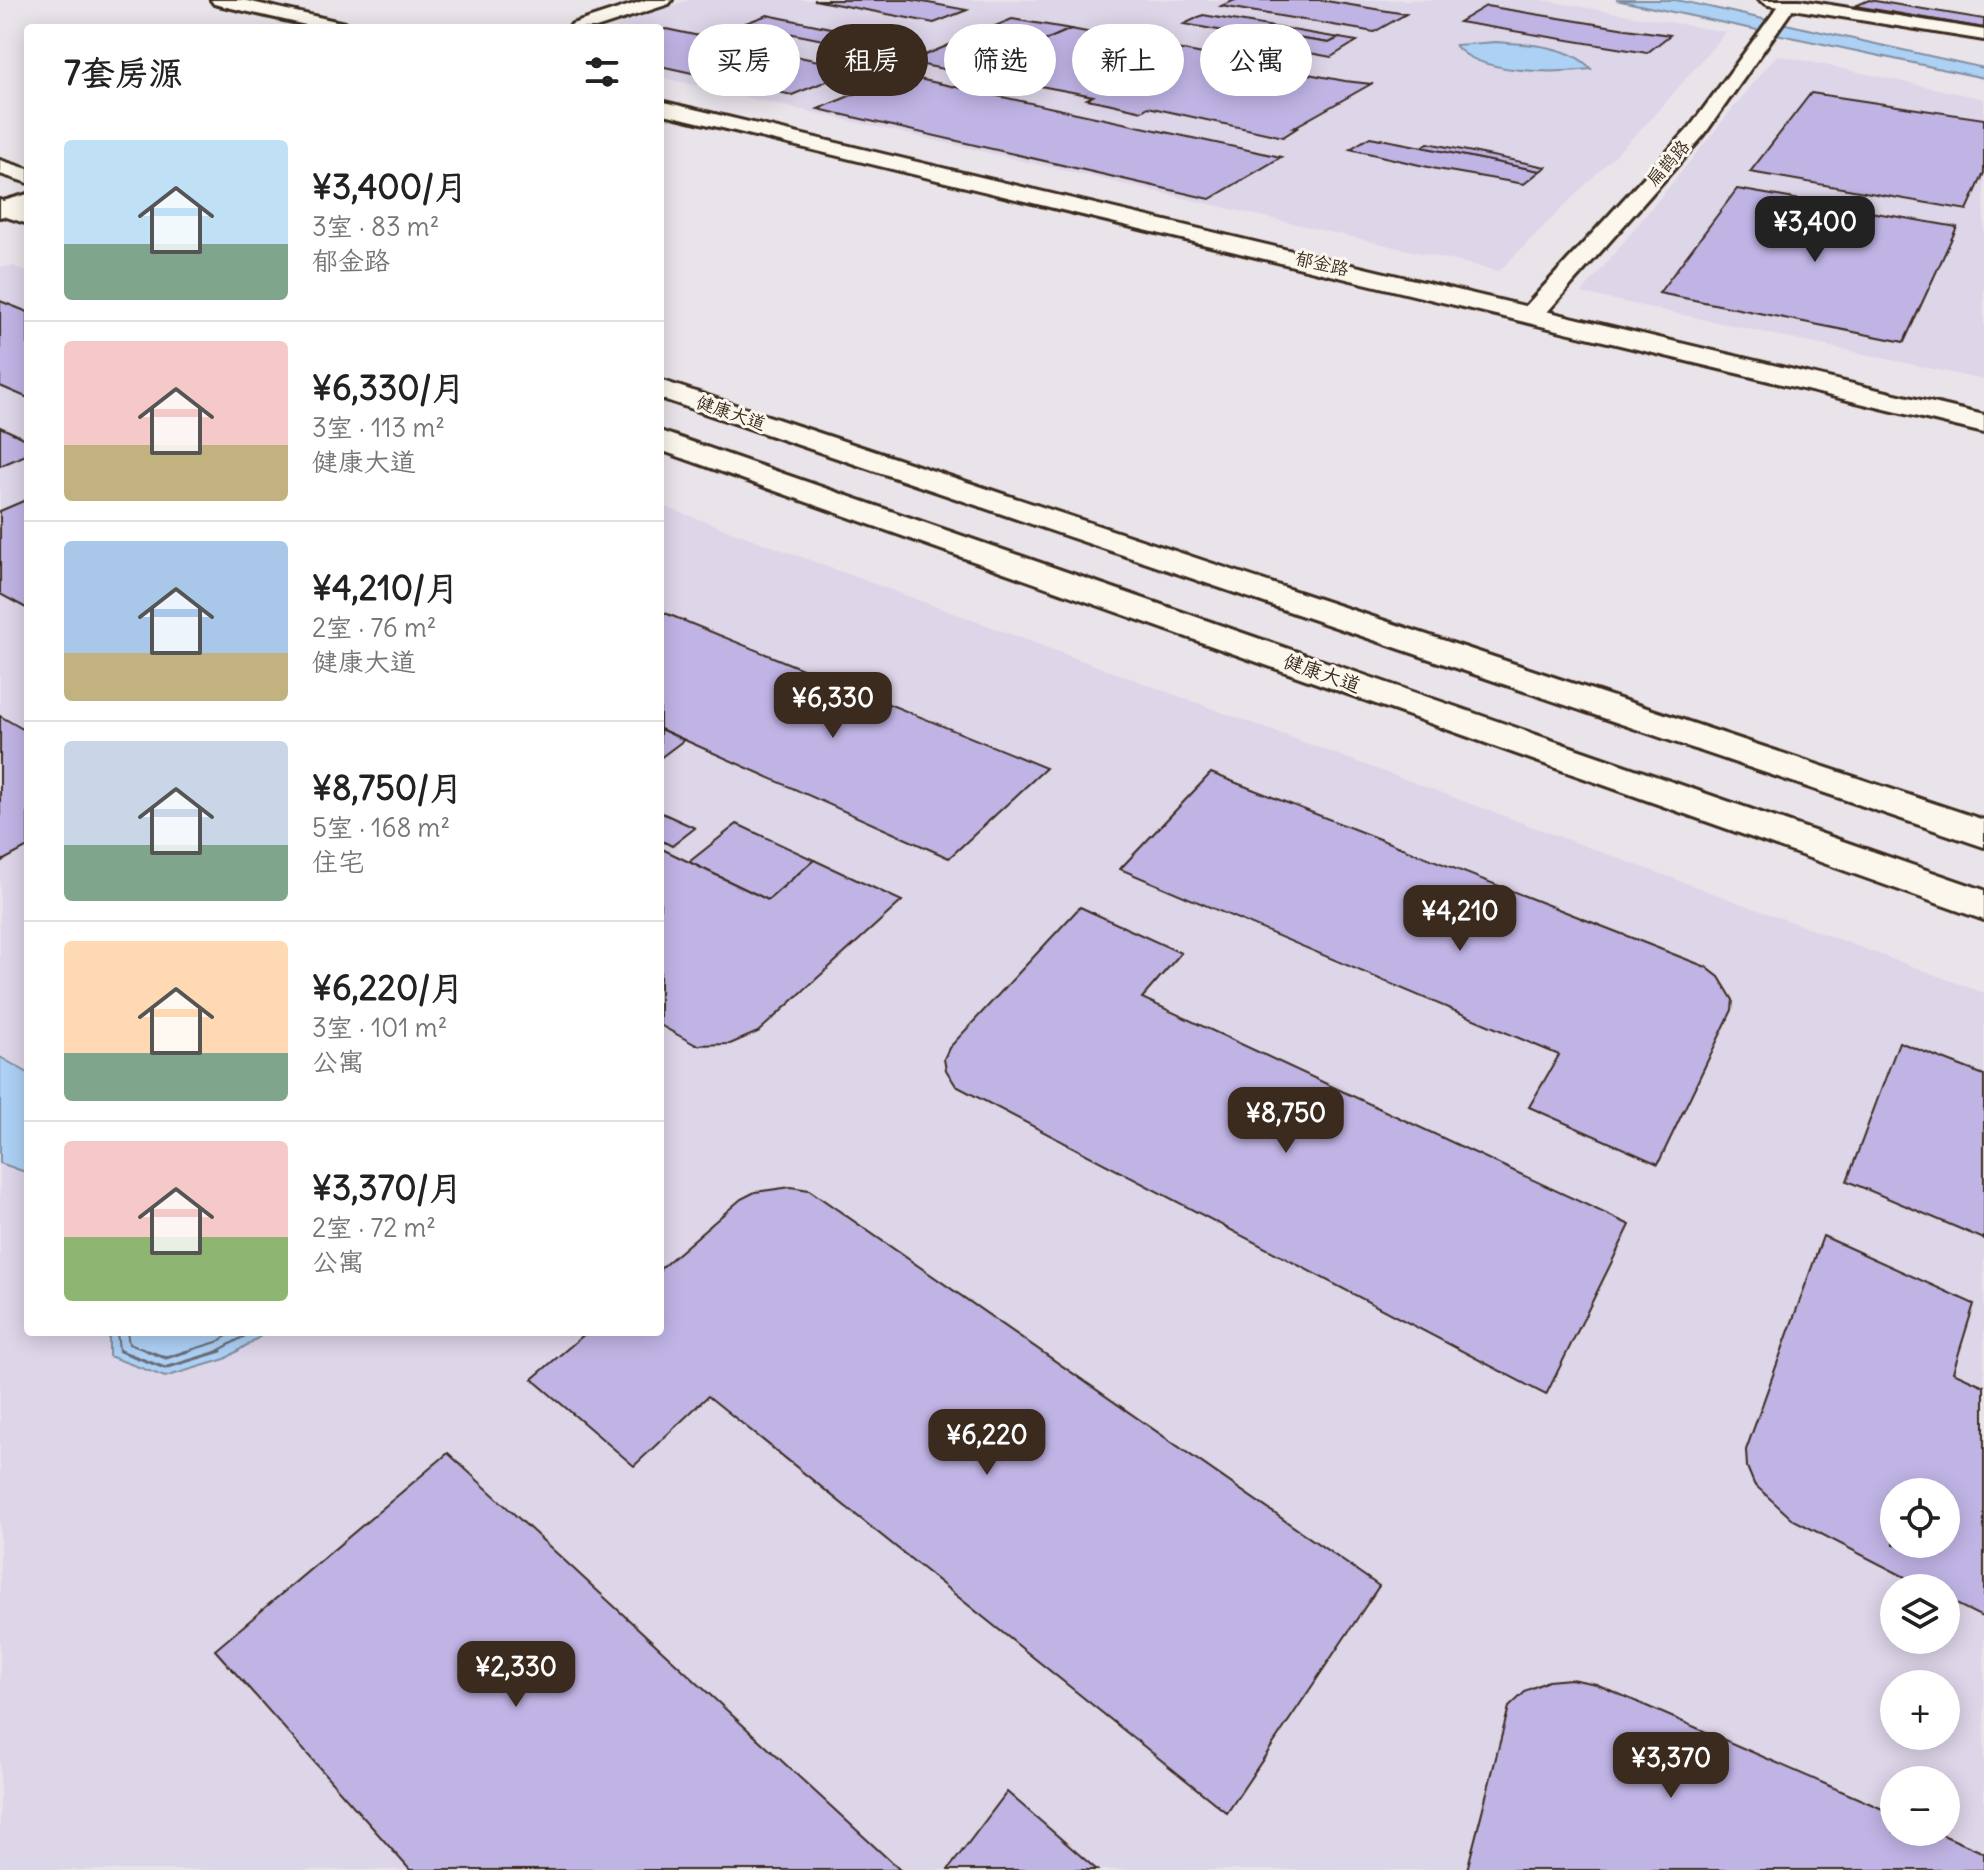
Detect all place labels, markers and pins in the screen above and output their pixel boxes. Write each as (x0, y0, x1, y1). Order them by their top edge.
pin: ¥3,400 (1750, 196, 1880, 264)
pin: ¥6,330 (768, 672, 898, 740)
pin: ¥4,210 (1395, 885, 1525, 953)
pin: ¥8,750 (1221, 1087, 1351, 1155)
pin: ¥6,220 (922, 1409, 1052, 1477)
pin: ¥2,330 (451, 1641, 581, 1709)
pin: ¥3,370 (1606, 1732, 1736, 1800)

